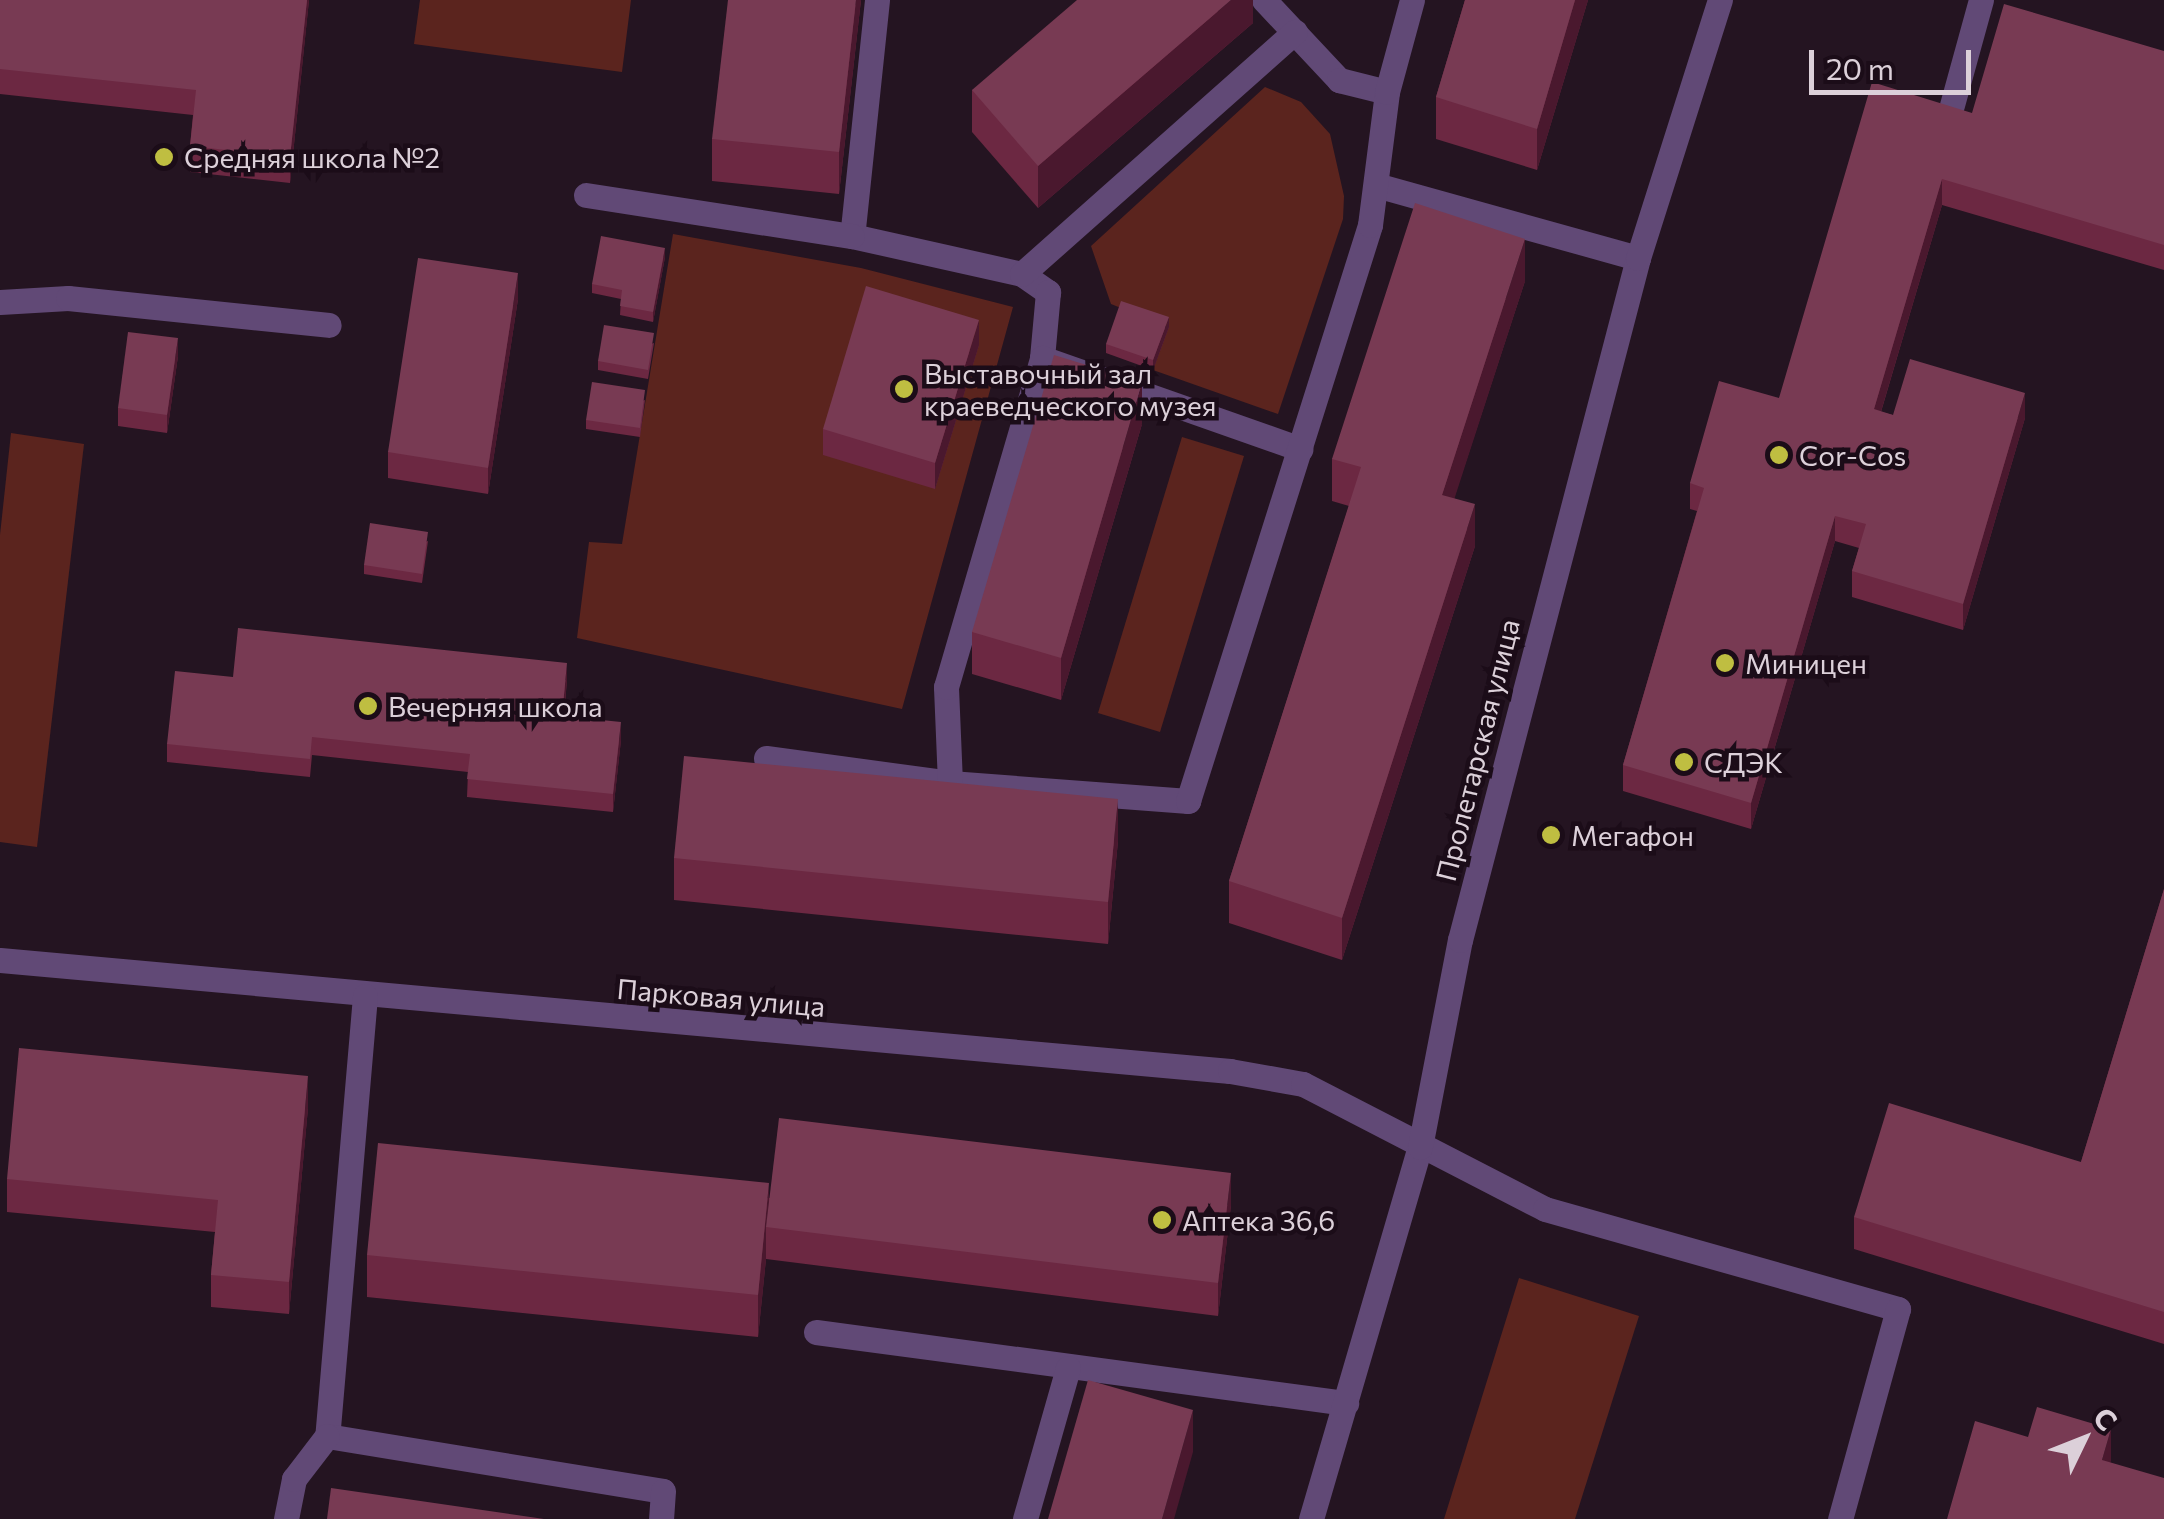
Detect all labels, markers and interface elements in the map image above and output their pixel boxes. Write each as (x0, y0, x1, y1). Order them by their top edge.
scale bar (1814, 30, 1976, 92)
text: 20 m (1826, 49, 1894, 86)
place label: Средняя школа №2 (184, 140, 440, 174)
marker: Средняя школа №2 (153, 146, 175, 168)
place label: Выставочный зал краеведческого музея (924, 356, 1217, 422)
marker: Выставочный зал краеведческого музея (893, 378, 915, 400)
place label: Cor-Cos (1799, 438, 1906, 472)
marker: Cor-Cos (1768, 444, 1790, 466)
street label: Пролетарская улица (1428, 616, 1526, 884)
place label: Миницен (1745, 646, 1867, 680)
marker: Миницен (1714, 652, 1736, 674)
place label: Вечерняя школа (388, 689, 602, 723)
marker: Вечерняя школа (357, 695, 379, 717)
place label: СДЭК (1704, 745, 1783, 779)
marker: СДЭК (1673, 751, 1695, 773)
place label: Мегафон (1571, 818, 1694, 852)
marker: Мегафон (1540, 824, 1562, 846)
street label: Парковая улица (615, 971, 827, 1023)
place label: Аптека 36,6 (1182, 1203, 1335, 1237)
marker: Аптека 36,6 (1151, 1209, 1173, 1231)
north arrow (2034, 1389, 2134, 1489)
text: С (2087, 1400, 2125, 1437)

